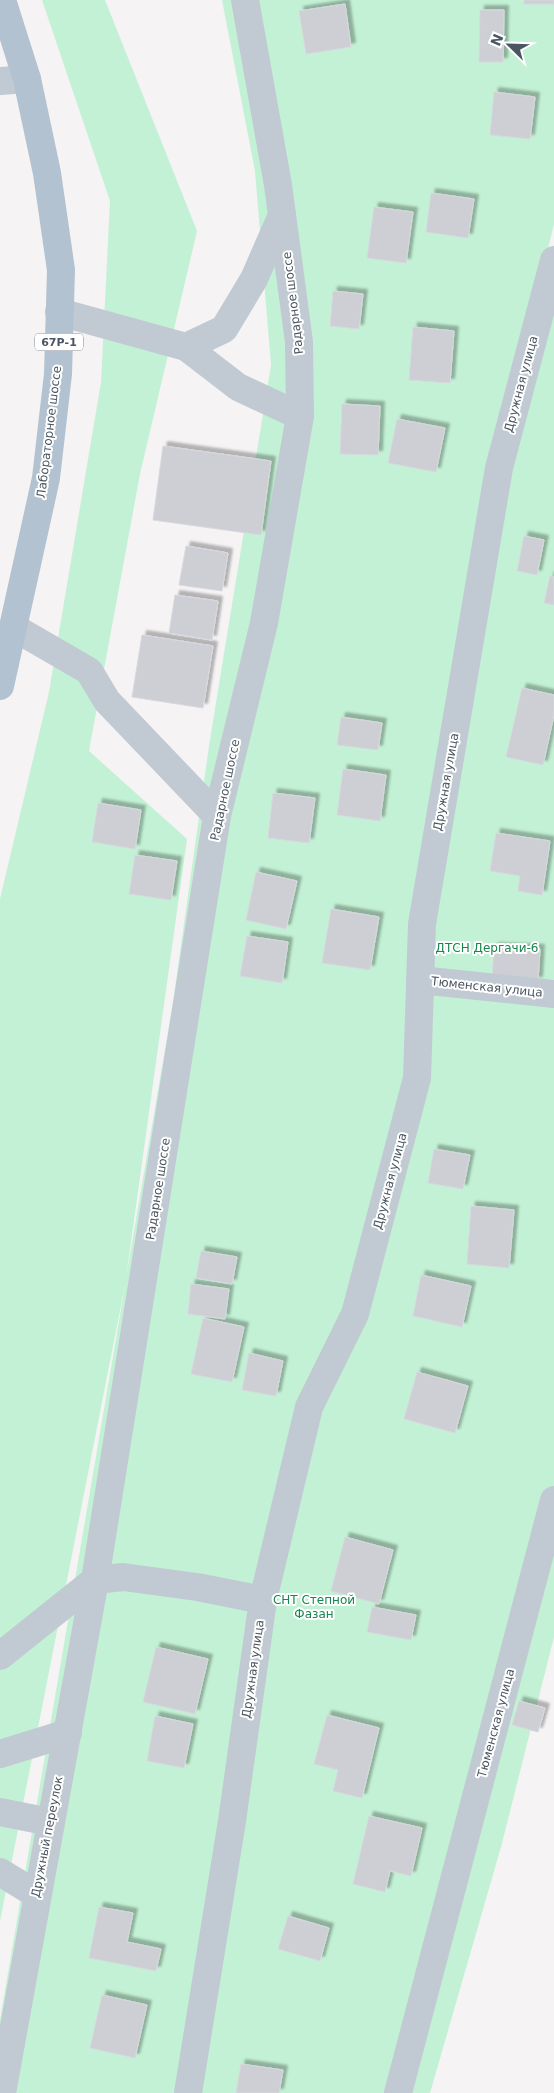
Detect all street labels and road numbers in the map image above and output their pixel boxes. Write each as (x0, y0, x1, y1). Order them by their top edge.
street label: Радарное шоссе (280, 251, 306, 355)
road number: 67Р-1 (35, 334, 83, 351)
street label: Дружная улица (501, 334, 541, 434)
street label: Лабораторное шоссе (34, 365, 64, 499)
street label: Дружная улица (430, 732, 462, 832)
street label: Радарное шоссе (207, 738, 243, 842)
street label: Тюменская улица (430, 974, 543, 1000)
street label: Дружная улица (370, 1131, 410, 1231)
street label: Радарное шоссе (143, 1137, 173, 1241)
street label: Дружная улица (239, 1619, 267, 1719)
street label: Тюменская улица (474, 1667, 517, 1780)
street label: Дружный переулок (28, 1775, 66, 1899)

